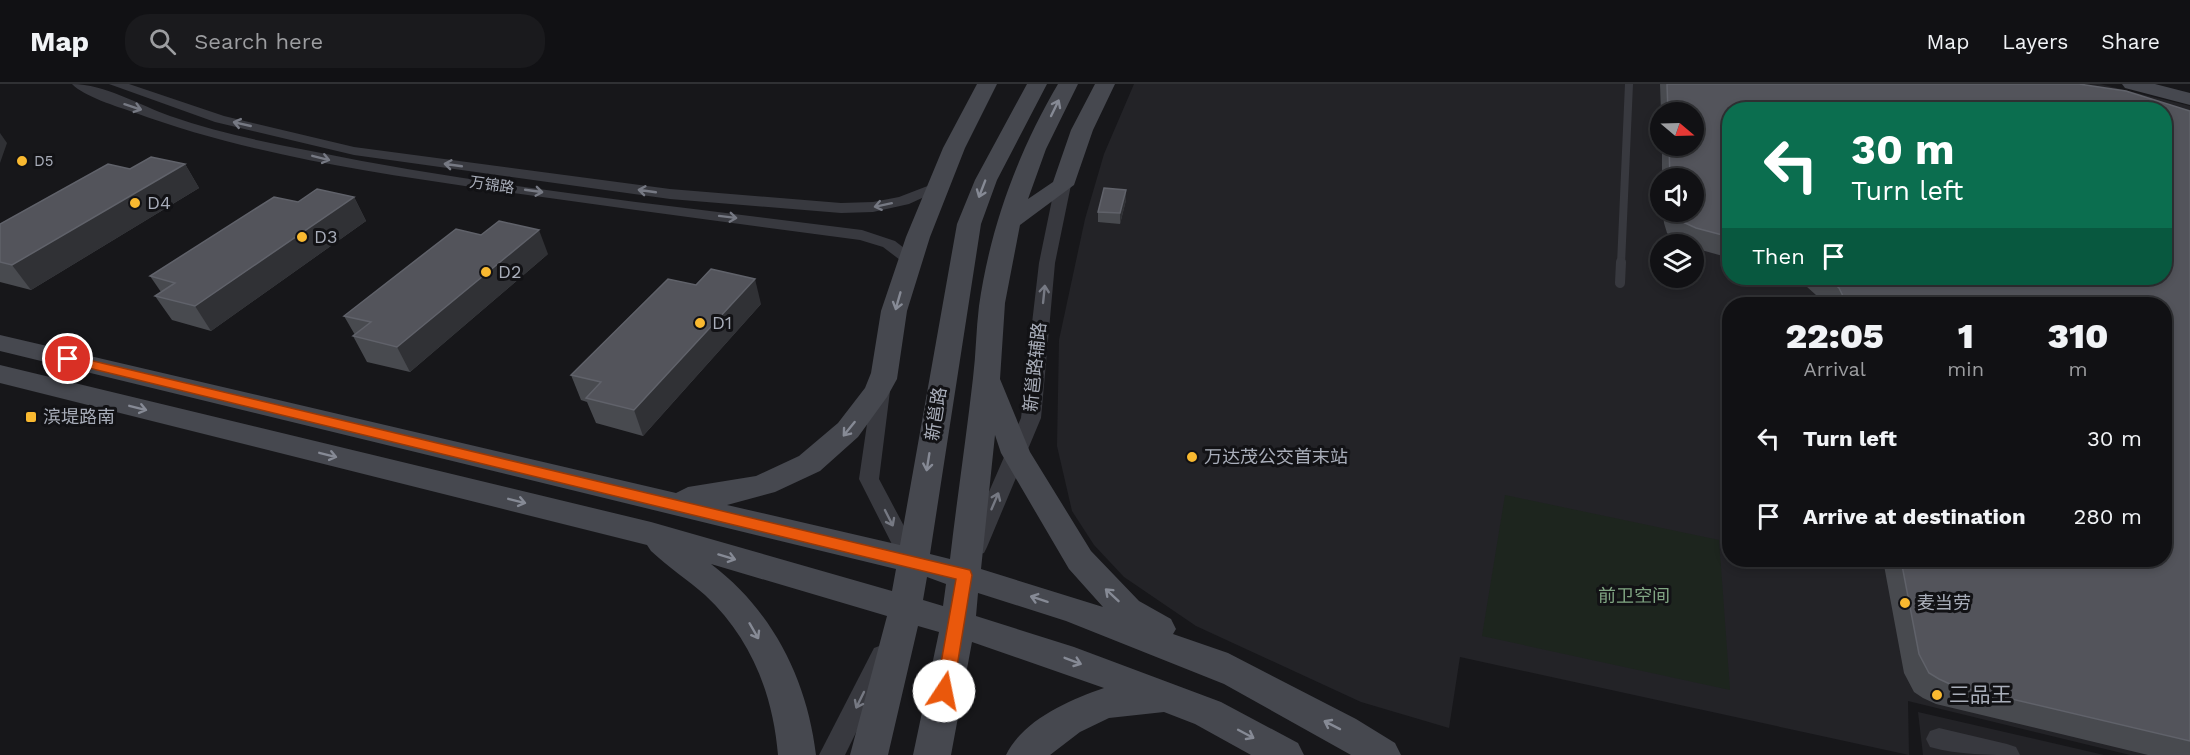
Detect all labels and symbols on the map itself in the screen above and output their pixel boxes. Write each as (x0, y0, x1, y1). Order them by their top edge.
one-way arrow (1049, 99, 1061, 117)
one-way arrow (123, 102, 142, 113)
north arrow (1650, 102, 1704, 156)
one-way arrow (232, 118, 251, 130)
place label: D5 (34, 152, 54, 170)
one-way arrow (311, 153, 330, 164)
marker: D5 (15, 154, 29, 168)
one-way arrow (444, 159, 464, 170)
street label: 万锦路 (468, 173, 516, 197)
one-way arrow (976, 180, 987, 198)
one-way arrow (637, 185, 657, 196)
one-way arrow (524, 186, 544, 197)
place label: D4 (147, 192, 171, 213)
marker: D4 (128, 196, 142, 210)
one-way arrow (873, 200, 893, 211)
one-way arrow (717, 212, 737, 223)
place label: D3 (314, 226, 337, 247)
marker: D3 (295, 230, 309, 244)
place label: D2 (498, 261, 521, 282)
marker: D2 (479, 265, 493, 279)
one-way arrow (1038, 284, 1049, 304)
one-way arrow (892, 291, 903, 310)
place label: D1 (712, 312, 732, 333)
marker: D1 (693, 316, 707, 330)
street label: 新邕路辅路 (1019, 321, 1050, 413)
pin (42, 333, 93, 384)
street label: 新邕路 (921, 386, 950, 442)
one-way arrow (129, 403, 148, 415)
place label: 滨堤路南 (43, 406, 115, 427)
marker: 滨堤路南 (24, 410, 38, 424)
one-way arrow (843, 421, 856, 437)
place label: 万达茂公交首末站 (1204, 446, 1348, 467)
one-way arrow (318, 449, 337, 461)
marker: 万达茂公交首末站 (1185, 450, 1199, 464)
one-way arrow (922, 452, 933, 472)
one-way arrow (990, 493, 1001, 511)
one-way arrow (507, 496, 526, 508)
one-way arrow (884, 508, 895, 526)
one-way arrow (717, 552, 736, 563)
park label: 前卫空间 (1598, 585, 1670, 606)
one-way arrow (1104, 588, 1119, 603)
place label: 麦当劳 (1917, 592, 1971, 613)
one-way arrow (1030, 593, 1049, 604)
marker: 麦当劳 (1898, 596, 1912, 610)
one-way arrow (749, 622, 761, 639)
one-way arrow (1064, 657, 1082, 668)
position arrow (912, 659, 976, 723)
place label: 三品王 (1949, 682, 2012, 707)
marker: 三品王 (1930, 688, 1944, 702)
one-way arrow (854, 690, 865, 708)
one-way arrow (1324, 718, 1342, 730)
one-way arrow (1237, 728, 1254, 740)

